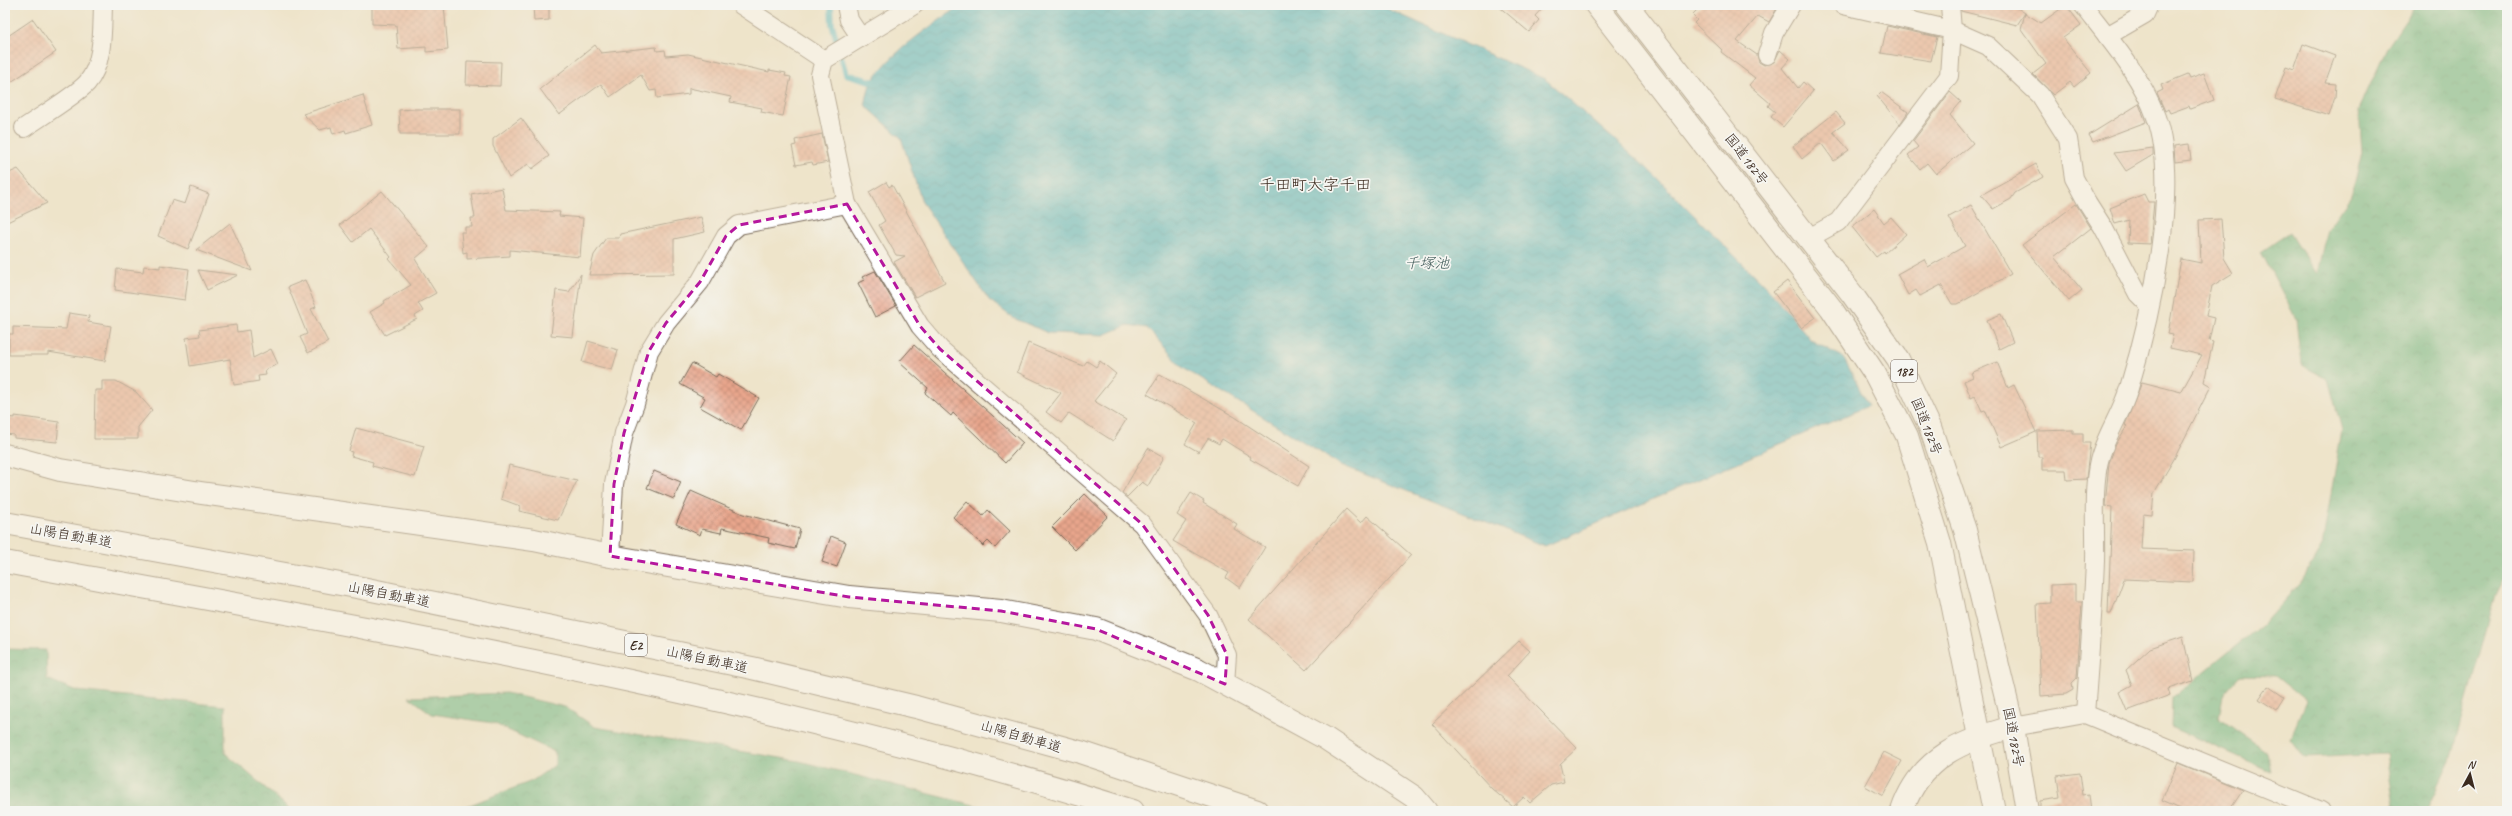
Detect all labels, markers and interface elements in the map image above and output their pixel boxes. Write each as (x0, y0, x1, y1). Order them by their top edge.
street label: 国道182号 (1721, 130, 1772, 189)
district label: 千田町大字千田 (1259, 175, 1371, 195)
water label: 千塚池 (1404, 254, 1450, 273)
road number: 182 (1891, 360, 1917, 382)
street label: 国道182号 (1907, 395, 1946, 458)
street label: 山陽自動車道 (28, 520, 114, 551)
street label: 山陽自動車道 (346, 578, 432, 611)
road number: E2 (625, 634, 647, 656)
street label: 山陽自動車道 (664, 642, 750, 677)
street label: 国道182号 (1999, 706, 2028, 769)
street label: 山陽自動車道 (978, 717, 1064, 756)
north arrow (2450, 754, 2490, 794)
text: N (2467, 757, 2478, 772)

